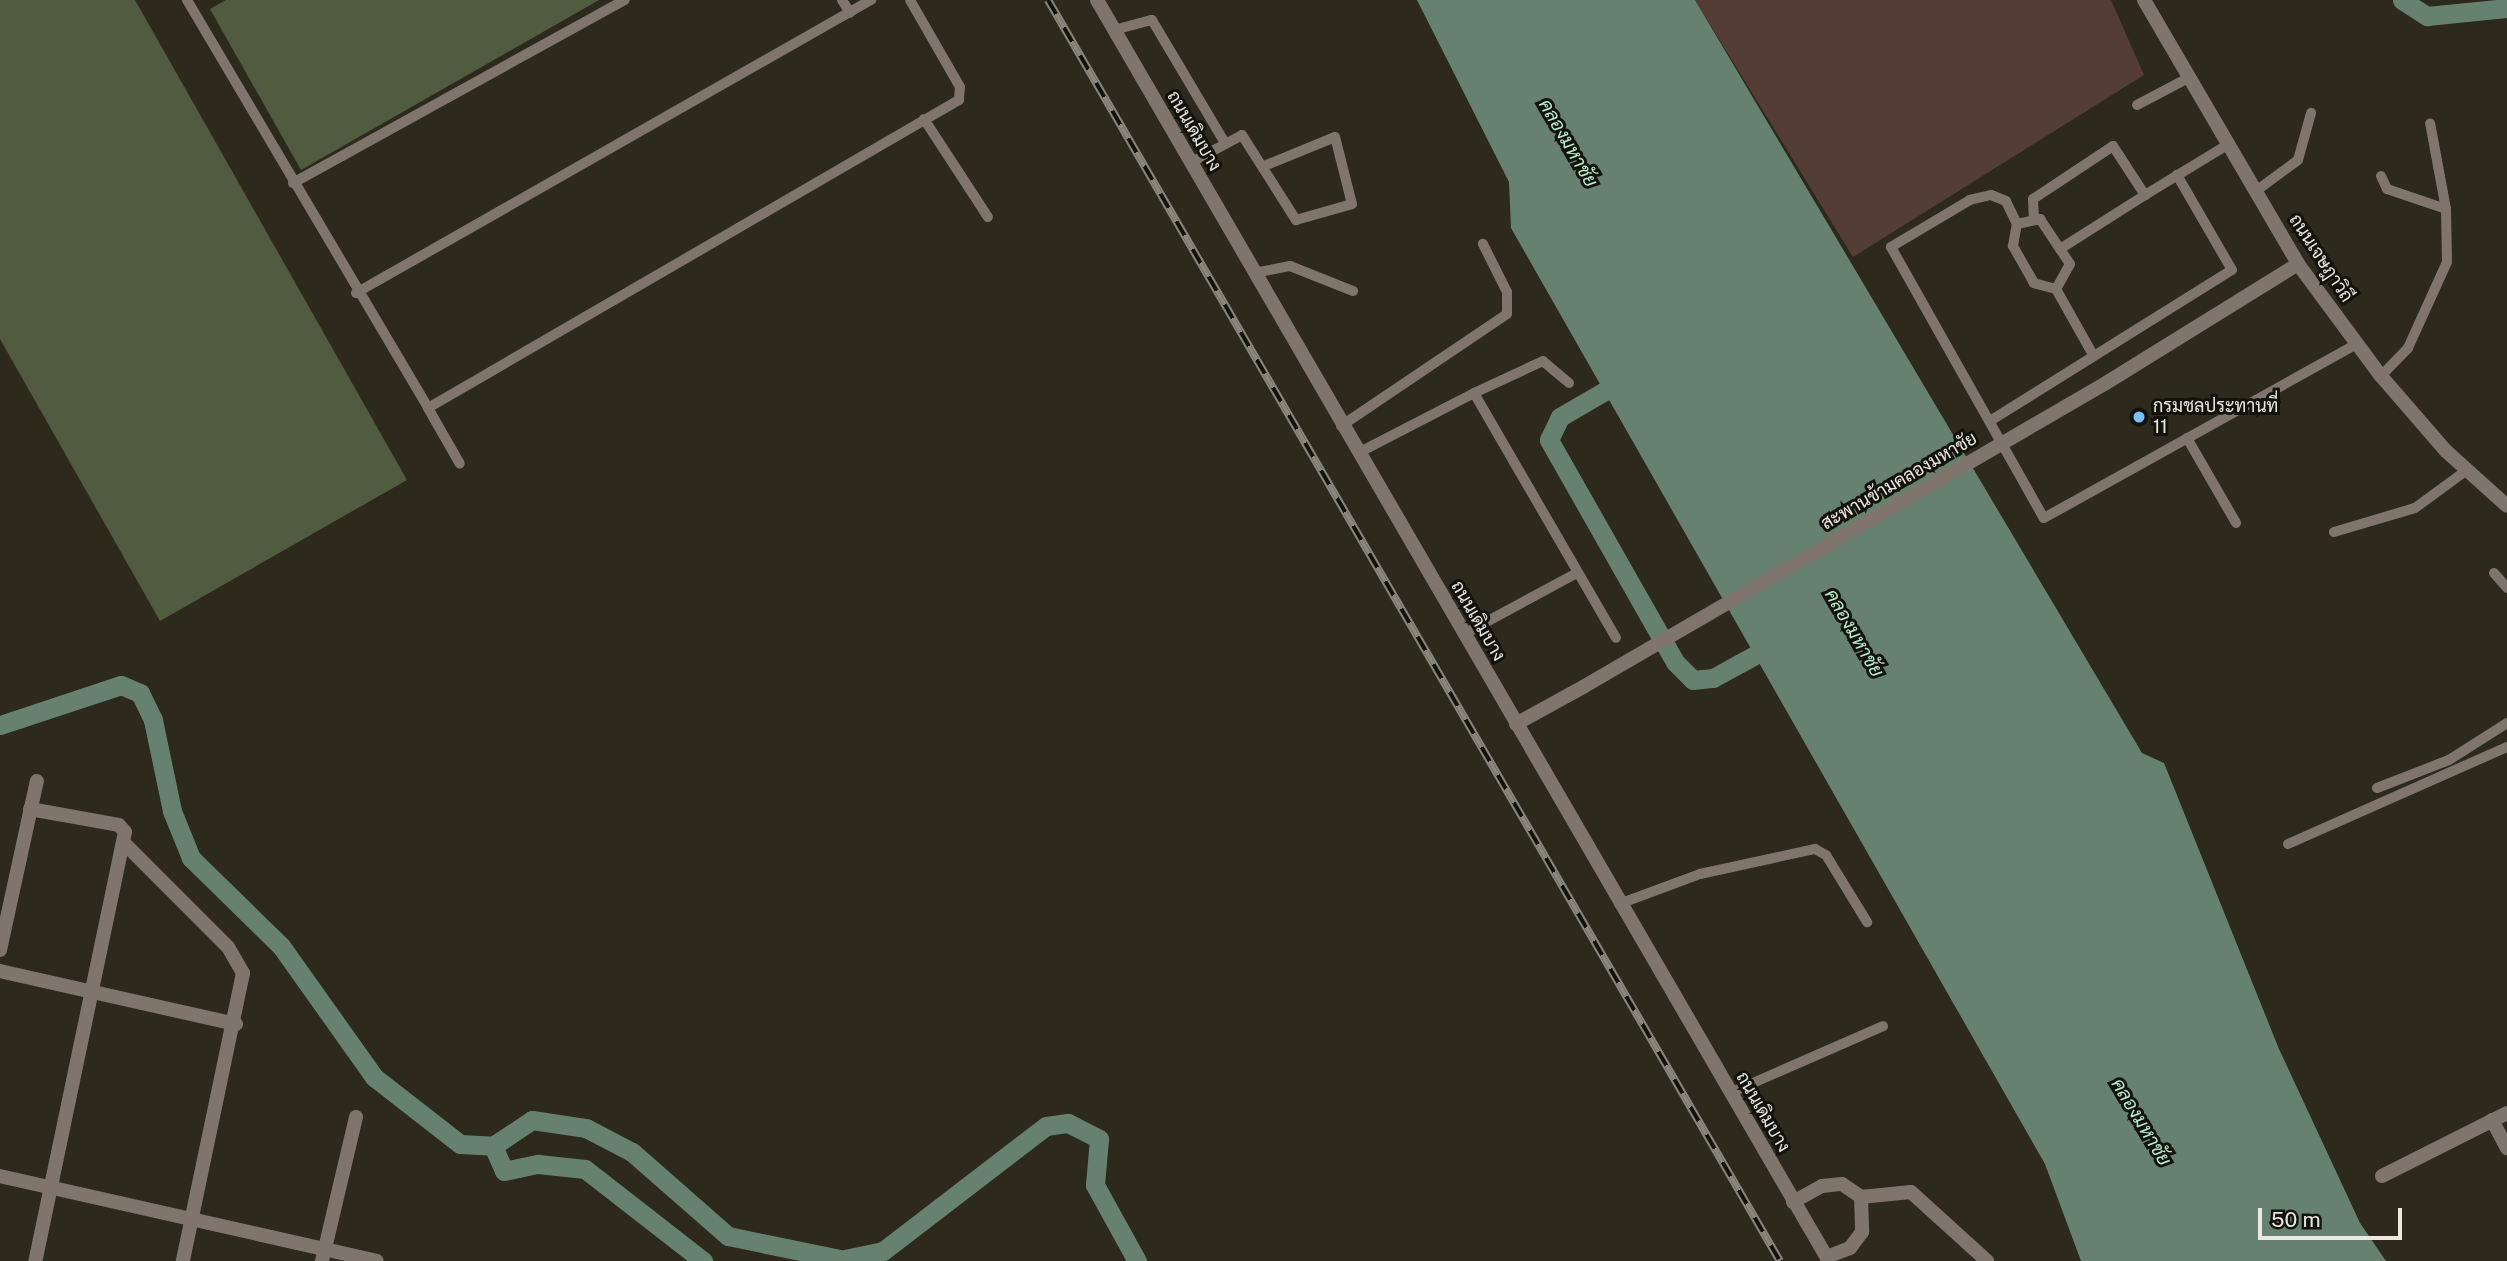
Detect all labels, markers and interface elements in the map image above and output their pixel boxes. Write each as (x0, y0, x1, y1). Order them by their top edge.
street label: ถนนเดิมบาง (1162, 87, 1226, 175)
water label: คลองมหาชัย (1534, 95, 1602, 191)
street label: ถนนเจษฎาวิถี (2285, 210, 2357, 306)
place label: กรมชลประทานที่ 11 (2153, 396, 2278, 438)
marker: กรมชลประทานที่ 11 (2131, 409, 2147, 425)
street label: สะพานข้ามคลองมหาชัย (1817, 428, 1981, 534)
street label: ถนนเดิมบาง (1446, 577, 1510, 665)
water label: คลองมหาชัย (1820, 585, 1888, 681)
street label: ถนนเดิมบาง (1731, 1068, 1795, 1156)
water label: คลองมหาชัย (2106, 1074, 2176, 1170)
scale bar (2262, 1194, 2406, 1238)
text: 50 m (2271, 1207, 2321, 1232)

